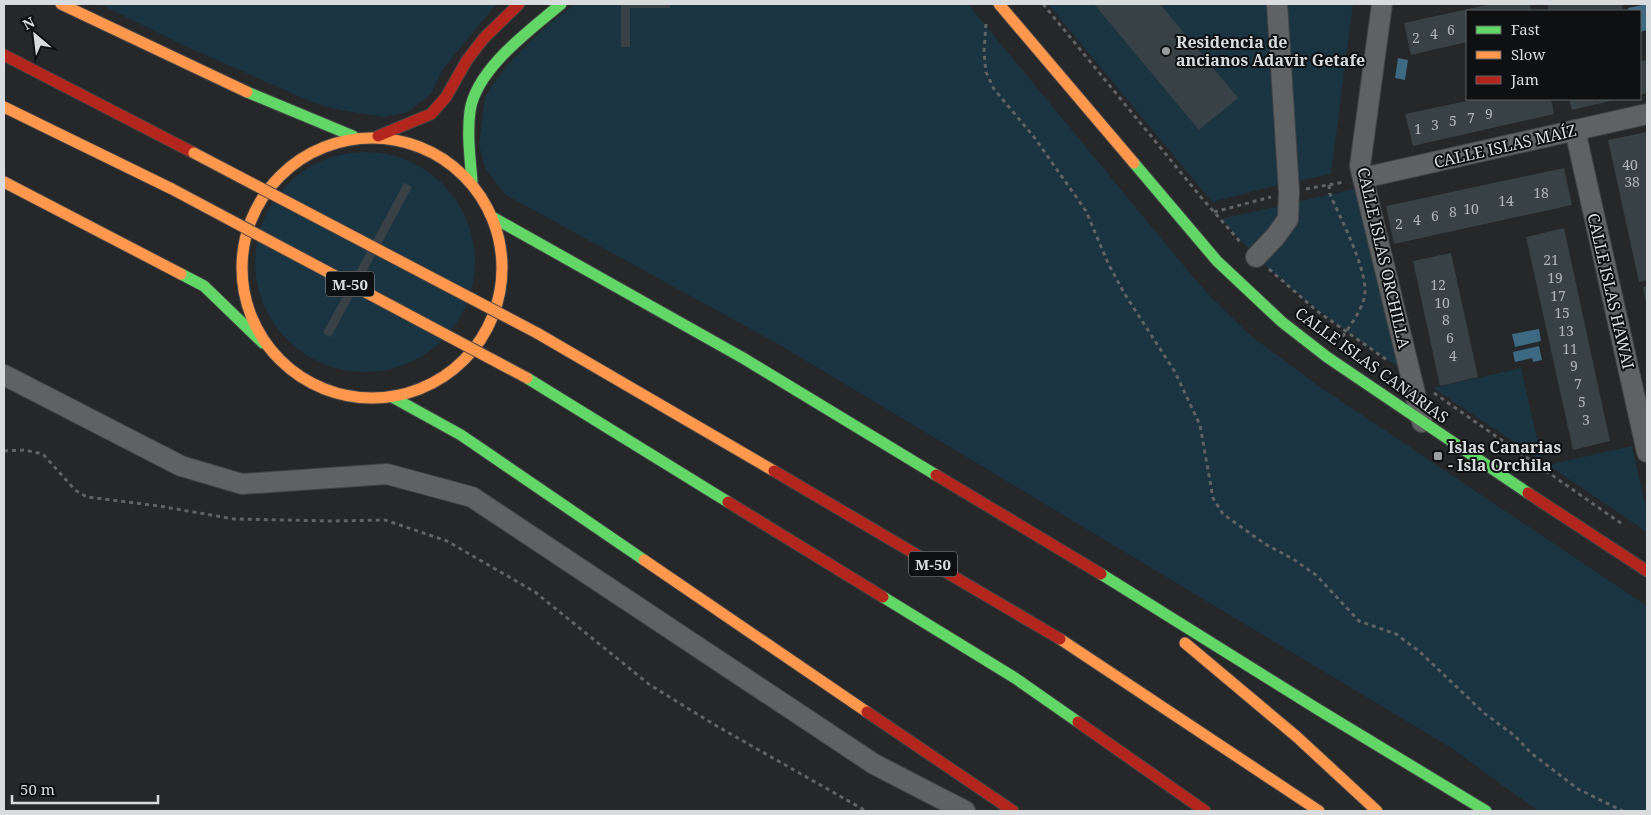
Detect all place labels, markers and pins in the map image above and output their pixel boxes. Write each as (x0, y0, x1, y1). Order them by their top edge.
place label: Residencia de ancianos Adavir Getafe (1176, 31, 1365, 71)
marker: Residencia de ancianos Adavir Getafe (1160, 45, 1172, 57)
place label: Islas Canarias - Isla Orchila (1448, 436, 1561, 476)
marker: Islas Canarias - Isla Orchila (1432, 450, 1444, 462)

